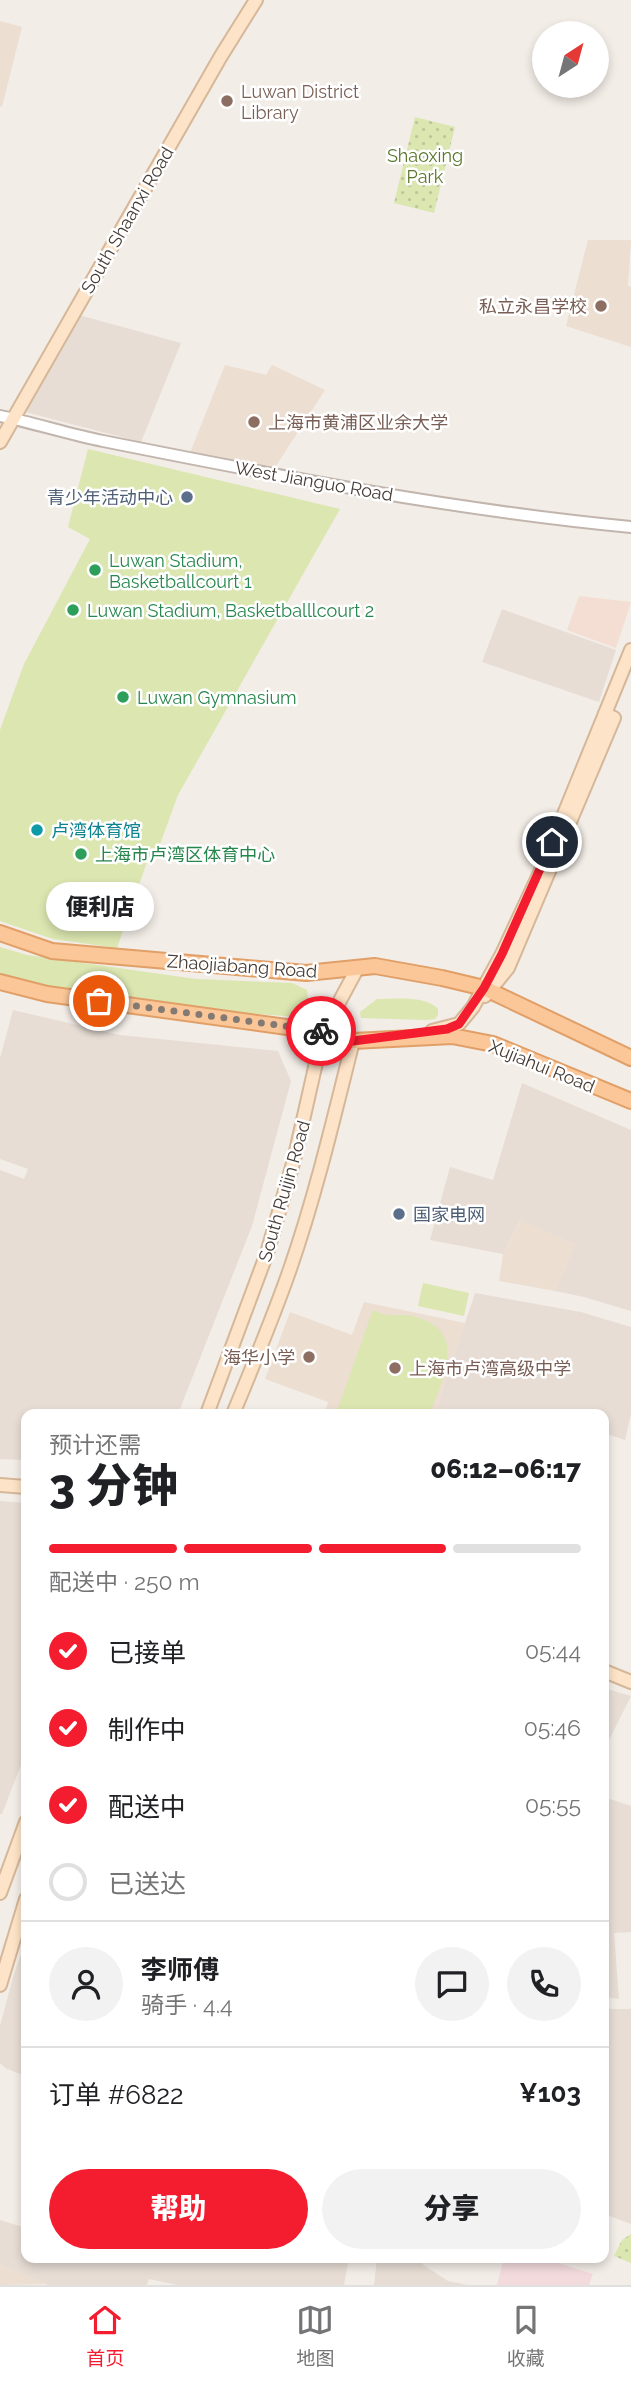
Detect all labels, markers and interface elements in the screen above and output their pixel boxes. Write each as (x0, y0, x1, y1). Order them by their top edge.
north arrow (532, 21, 609, 98)
map controls (532, 21, 609, 98)
place label: Luwan District Library (241, 81, 359, 123)
marker: Luwan District Library (219, 93, 235, 109)
street label: South Shaanxi Road (76, 143, 178, 297)
park label: Shaoxing Park (387, 145, 463, 187)
place label: 私立永昌学校 (479, 296, 587, 317)
marker: 私立永昌学校 (593, 298, 609, 314)
place label: 上海市黄浦区业余大学 (268, 412, 448, 433)
marker: 上海市黄浦区业余大学 (246, 414, 262, 430)
street label: West Jianguo Road (233, 457, 395, 505)
place label: 青少年活动中心 (47, 487, 173, 508)
marker: 青少年活动中心 (179, 489, 195, 505)
place label: Luwan Stadium, Basketballcourt 1 (109, 550, 252, 592)
marker: Luwan Stadium, Basketballcourt 1 (87, 562, 103, 578)
place label: Luwan Stadium, Basketballlcourt 2 (87, 600, 374, 621)
marker: Luwan Stadium, Basketballlcourt 2 (65, 602, 81, 618)
place label: Luwan Gymnasium (137, 687, 297, 708)
marker: Luwan Gymnasium (115, 689, 131, 705)
pin (522, 812, 582, 872)
place label: 卢湾体育馆 (51, 820, 141, 841)
marker: 卢湾体育馆 (29, 822, 45, 838)
icon: home (533, 823, 571, 861)
place label: 上海市卢湾区体育中心 (95, 844, 275, 865)
marker: 上海市卢湾区体育中心 (73, 846, 89, 862)
callout: 便利店 (45, 882, 153, 931)
text: 便利店 (66, 893, 135, 920)
street label: Zhaojiabang Road (166, 950, 318, 982)
pin (69, 971, 129, 1031)
icon: bag (80, 982, 118, 1020)
courier (286, 996, 356, 1066)
icon: bike (302, 1012, 340, 1050)
street label: Xujiahui Road (486, 1035, 598, 1097)
street label: South Ruijin Road (254, 1118, 314, 1264)
place label: 国家电网 (413, 1204, 485, 1225)
marker: 国家电网 (391, 1206, 407, 1222)
place label: 海华小学 (223, 1347, 295, 1368)
marker: 海华小学 (301, 1349, 317, 1365)
place label: 上海市卢湾高级中学 (409, 1358, 571, 1379)
marker: 上海市卢湾高级中学 (387, 1360, 403, 1376)
text: 预计还需 (49, 1431, 141, 1458)
text: 06:12–06:17 (430, 1454, 581, 1484)
text: 3 分钟 (49, 1459, 178, 1513)
text: 配送中 · 250 m (49, 1568, 200, 1595)
icon: check (49, 1632, 87, 1670)
text: 05:44 (525, 1637, 581, 1664)
text: 已接单 (108, 1638, 186, 1668)
icon: check (49, 1709, 87, 1747)
text: 05:46 (524, 1714, 581, 1741)
text: 制作中 (108, 1715, 186, 1745)
icon: check (49, 1786, 87, 1824)
text: 05:55 (525, 1791, 581, 1818)
text: 配送中 (108, 1792, 186, 1822)
text: 已送达 (108, 1869, 186, 1899)
button: person (49, 1947, 123, 2021)
button: chat (415, 1947, 489, 2021)
button: phone (507, 1947, 581, 2021)
text: 李师傅 (141, 1955, 219, 1985)
text: 骑手 · 4.4 (141, 1991, 233, 2018)
text: ¥103 (519, 2078, 581, 2108)
text: 订单 #6822 (49, 2080, 184, 2110)
button: 帮助 (49, 2169, 308, 2249)
button: 分享 (322, 2169, 581, 2249)
tab: 首页 (86, 2301, 124, 2370)
tab: 地图 (296, 2301, 335, 2370)
tab: 收藏 (507, 2301, 545, 2370)

